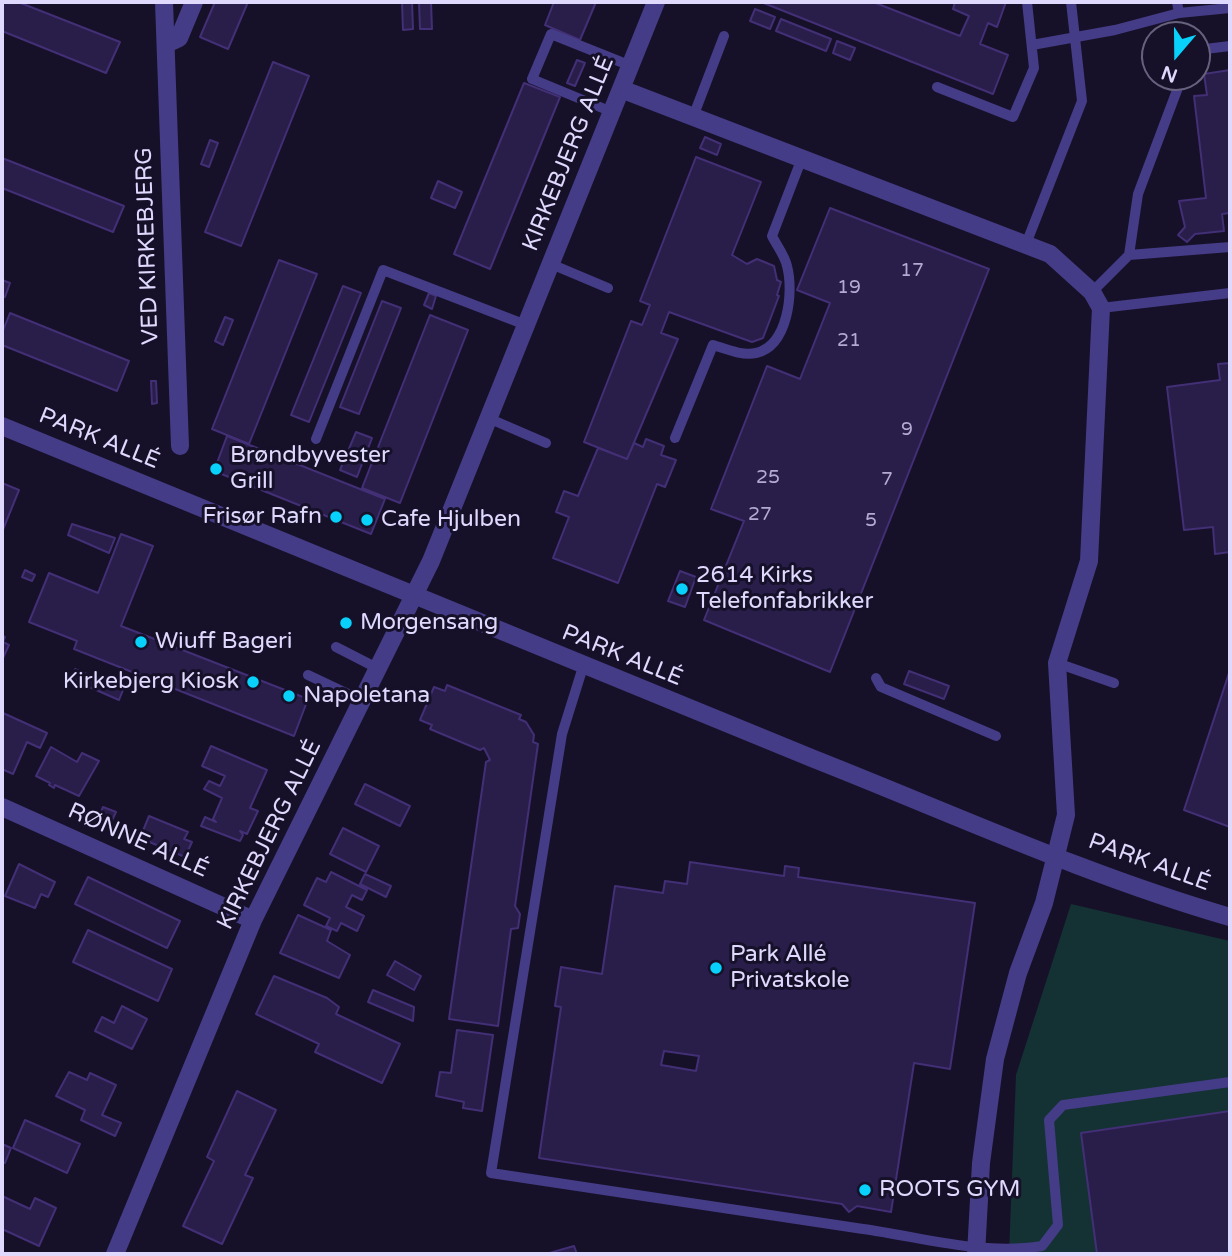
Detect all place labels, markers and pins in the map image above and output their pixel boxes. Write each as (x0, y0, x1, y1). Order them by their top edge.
place label: Brøndbyvester Grill (230, 442, 390, 496)
marker: Brøndbyvester Grill (208, 461, 224, 477)
place label: Frisør Rafn (202, 503, 322, 531)
place label: Cafe Hjulben (381, 506, 521, 534)
marker: Frisør Rafn (328, 509, 344, 525)
marker: Cafe Hjulben (359, 512, 375, 528)
place label: 2614 Kirks Telefonfabrikker (696, 562, 873, 616)
marker: 2614 Kirks Telefonfabrikker (674, 581, 690, 597)
place label: Morgensang (360, 609, 498, 637)
marker: Morgensang (338, 615, 354, 631)
place label: Wiuff Bageri (155, 628, 292, 656)
marker: Wiuff Bageri (133, 634, 149, 650)
place label: Kirkebjerg Kiosk (63, 668, 239, 696)
marker: Kirkebjerg Kiosk (245, 674, 261, 690)
place label: Napoletana (303, 682, 430, 710)
marker: Napoletana (281, 688, 297, 704)
place label: Park Allé Privatskole (730, 941, 849, 995)
marker: Park Allé Privatskole (708, 960, 724, 976)
place label: ROOTS GYM (879, 1176, 1021, 1204)
marker: ROOTS GYM (857, 1182, 873, 1198)

